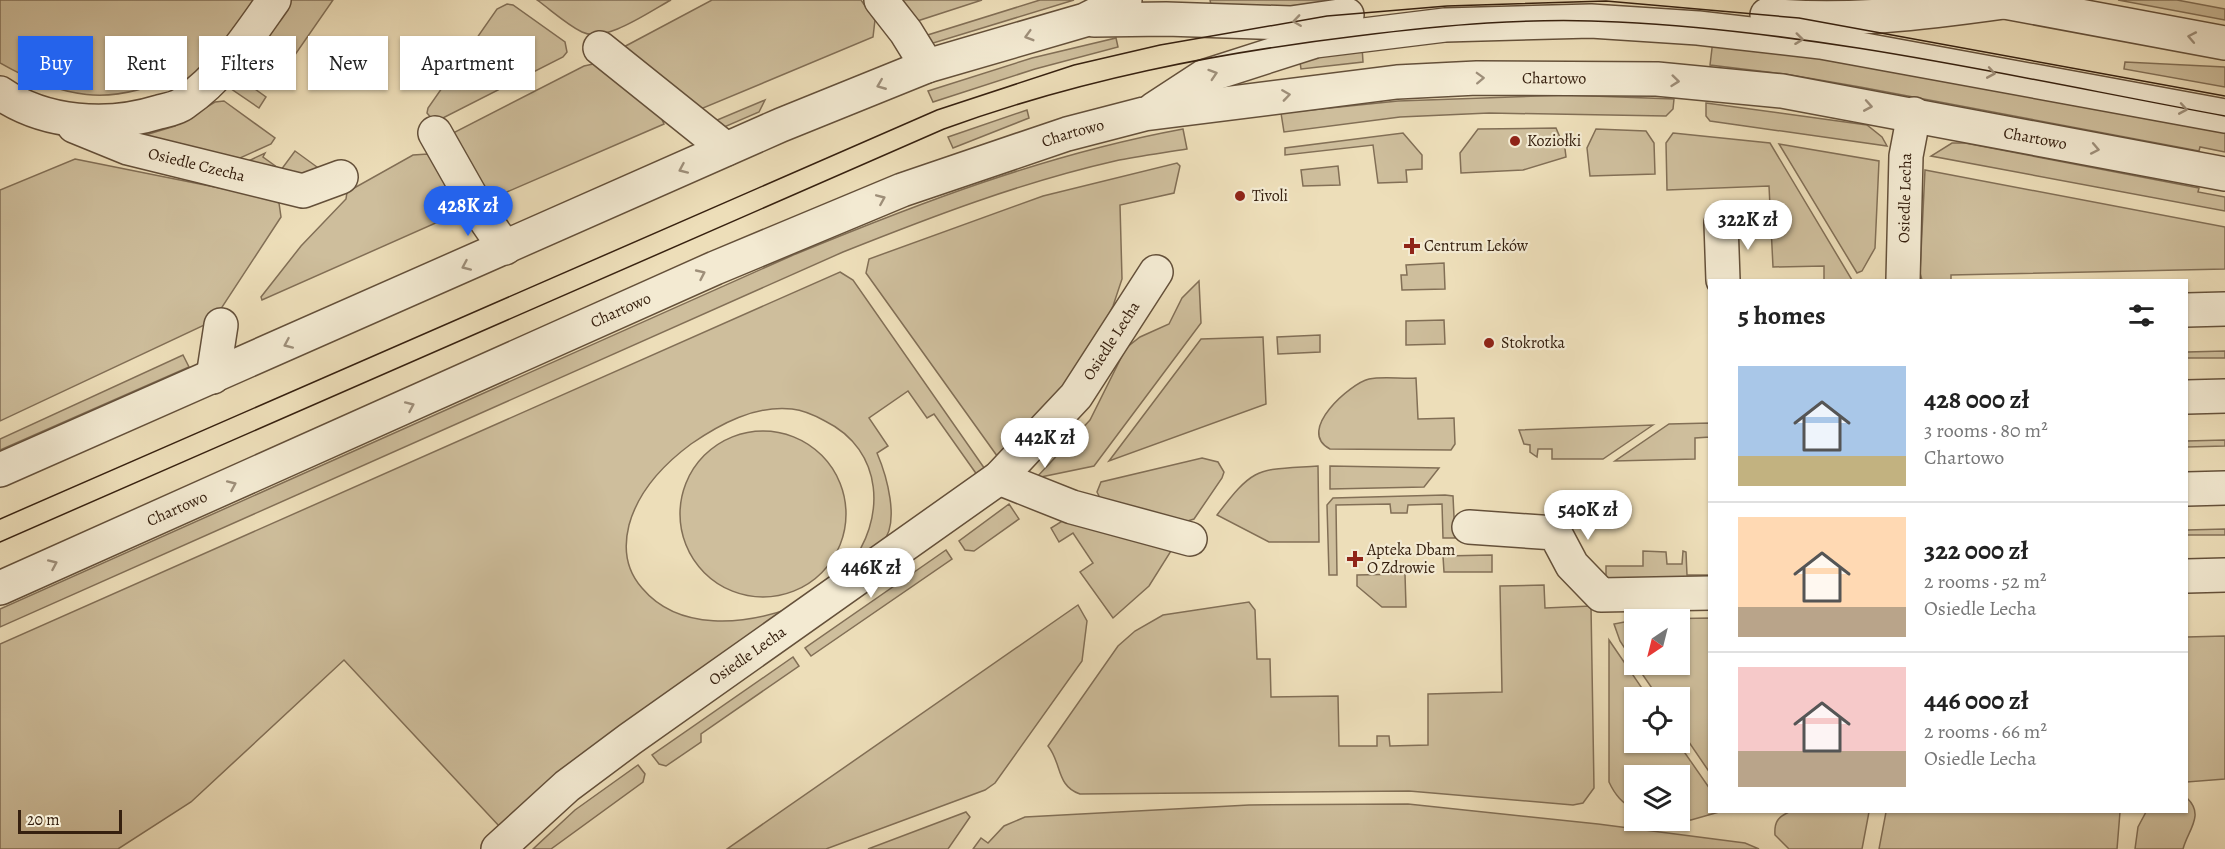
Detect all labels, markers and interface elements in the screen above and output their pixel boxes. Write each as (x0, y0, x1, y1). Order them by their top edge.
one-way arrow (1293, 15, 1302, 27)
one-way arrow (1024, 28, 1034, 41)
one-way arrow (2188, 31, 2198, 44)
one-way arrow (1795, 33, 1804, 45)
chip: Buy (18, 36, 93, 90)
chip: Rent (105, 36, 187, 90)
chip: Filters (199, 36, 296, 90)
chip: New (308, 36, 388, 90)
chip: Apartment (400, 36, 535, 90)
street label: Chartowo (1522, 67, 1586, 90)
one-way arrow (1987, 67, 1996, 79)
one-way arrow (1207, 69, 1218, 81)
one-way arrow (1475, 71, 1484, 84)
one-way arrow (1670, 74, 1679, 87)
one-way arrow (877, 78, 888, 90)
one-way arrow (1281, 89, 1290, 102)
one-way arrow (1863, 100, 1872, 112)
one-way arrow (2178, 102, 2188, 115)
street label: Chartowo (1039, 114, 1106, 153)
street label: Chartowo (2002, 122, 2069, 155)
place label: Koziołki (1527, 130, 1581, 152)
marker: Koziołki (1508, 134, 1522, 148)
street label: Osiedle Czecha (146, 142, 248, 188)
one-way arrow (2089, 142, 2099, 155)
street label: Osiedle Lecha (1893, 152, 1917, 243)
one-way arrow (678, 161, 689, 173)
place label: Tivoli (1252, 185, 1288, 207)
pin: 428K zł (413, 186, 523, 237)
marker: Tivoli (1233, 189, 1247, 203)
text: 428K zł (438, 192, 498, 219)
one-way arrow (875, 194, 886, 206)
pin: 322K zł (1693, 200, 1803, 251)
text: 322K zł (1718, 206, 1778, 233)
place label: Centrum Leków (1424, 235, 1529, 257)
marker: Centrum Leków (1405, 239, 1419, 253)
one-way arrow (462, 258, 473, 270)
one-way arrow (695, 270, 706, 282)
street label: Chartowo (587, 287, 654, 333)
street label: Osiedle Lecha (1078, 297, 1145, 385)
text: 5 homes (1738, 298, 1826, 333)
icon: filters (2125, 299, 2158, 332)
place label: Stokrotka (1501, 332, 1566, 354)
marker: Stokrotka (1482, 336, 1496, 350)
one-way arrow (283, 337, 294, 349)
text: 428 000 zł (1924, 382, 2029, 417)
icon: home (1786, 390, 1858, 462)
one-way arrow (403, 401, 414, 413)
text: 3 rooms · 80 m² (1924, 417, 2048, 444)
pin: 442K zł (990, 418, 1100, 469)
text: 442K zł (1015, 424, 1075, 451)
text: Chartowo (1924, 444, 2004, 471)
one-way arrow (225, 480, 236, 492)
street label: Chartowo (143, 486, 211, 532)
pin: 540K zł (1533, 490, 1643, 541)
text: 540K zł (1558, 496, 1618, 523)
text: 322 000 zł (1924, 533, 2028, 568)
place label: Apteka Dbam O Zdrowie (1366, 539, 1455, 579)
icon: home (1786, 541, 1858, 613)
pin: 446K zł (816, 548, 926, 599)
marker: Apteka Dbam O Zdrowie (1348, 552, 1362, 566)
text: 446K zł (841, 554, 901, 581)
one-way arrow (47, 560, 58, 572)
text: 2 rooms · 52 m² (1924, 568, 2047, 595)
text: Osiedle Lecha (1924, 595, 2037, 622)
north arrow (1624, 609, 1690, 675)
map controls (1624, 609, 1690, 831)
street label: Osiedle Lecha (704, 621, 791, 691)
text: 446 000 zł (1924, 683, 2029, 718)
button: locate (1624, 687, 1690, 753)
icon: home (1786, 691, 1858, 763)
text: 2 rooms · 66 m² (1924, 718, 2047, 745)
text: Osiedle Lecha (1924, 745, 2037, 772)
button: layers (1624, 765, 1690, 831)
scale bar (18, 807, 122, 834)
text: 20 m (27, 809, 60, 831)

